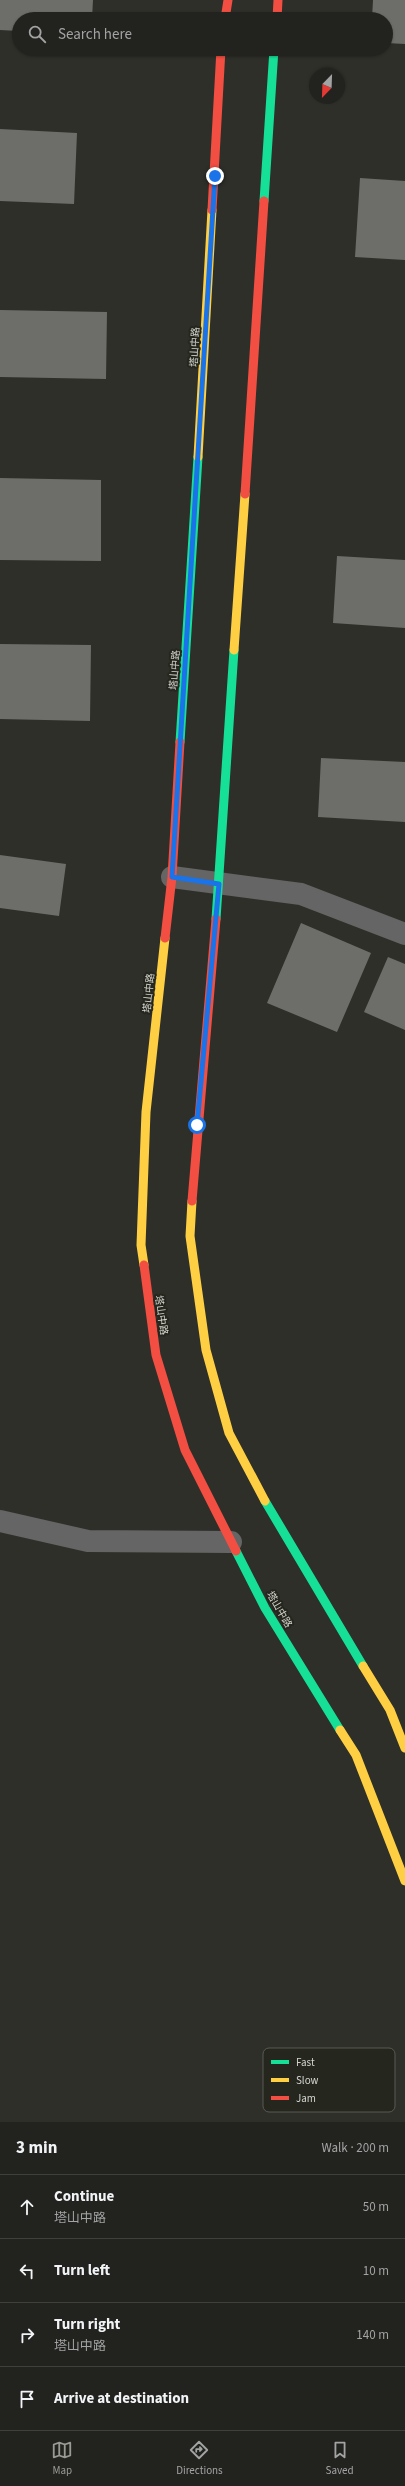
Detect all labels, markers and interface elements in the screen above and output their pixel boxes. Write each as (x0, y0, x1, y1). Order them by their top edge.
search box (12, 12, 393, 56)
icon: search (26, 23, 48, 45)
text: Search here (58, 24, 132, 45)
north arrow (309, 68, 345, 104)
route end (206, 167, 224, 185)
street label: 塔山中路 (187, 327, 203, 367)
street label: 塔山中路 (167, 650, 183, 691)
street label: 塔山中路 (140, 972, 158, 1014)
route start (188, 1116, 206, 1134)
street label: 塔山中路 (151, 1294, 171, 1336)
street label: 塔山中路 (263, 1589, 295, 1630)
legend (263, 2048, 395, 2112)
text: Fast (296, 2055, 315, 2070)
text: Slow (296, 2073, 319, 2088)
text: Jam (296, 2091, 316, 2106)
text: 3 min (16, 2136, 57, 2160)
text: Walk · 200 m (321, 2139, 389, 2157)
text: Continue (54, 2186, 114, 2207)
icon: ahead (16, 2196, 38, 2218)
text: 50 m (363, 2198, 389, 2216)
text: 塔山中路 (54, 2209, 106, 2227)
icon: left (16, 2260, 38, 2282)
text: Turn left (54, 2260, 110, 2281)
text: 10 m (363, 2262, 389, 2280)
text: Turn right (54, 2314, 120, 2335)
icon: right (16, 2324, 38, 2346)
text: 140 m (356, 2326, 389, 2344)
text: 塔山中路 (54, 2337, 106, 2355)
icon: arrive (16, 2388, 38, 2410)
text: Arrive at destination (54, 2388, 189, 2409)
tab: Map (51, 2439, 73, 2478)
tab: Directions (176, 2439, 223, 2478)
tab: Saved (326, 2439, 354, 2478)

